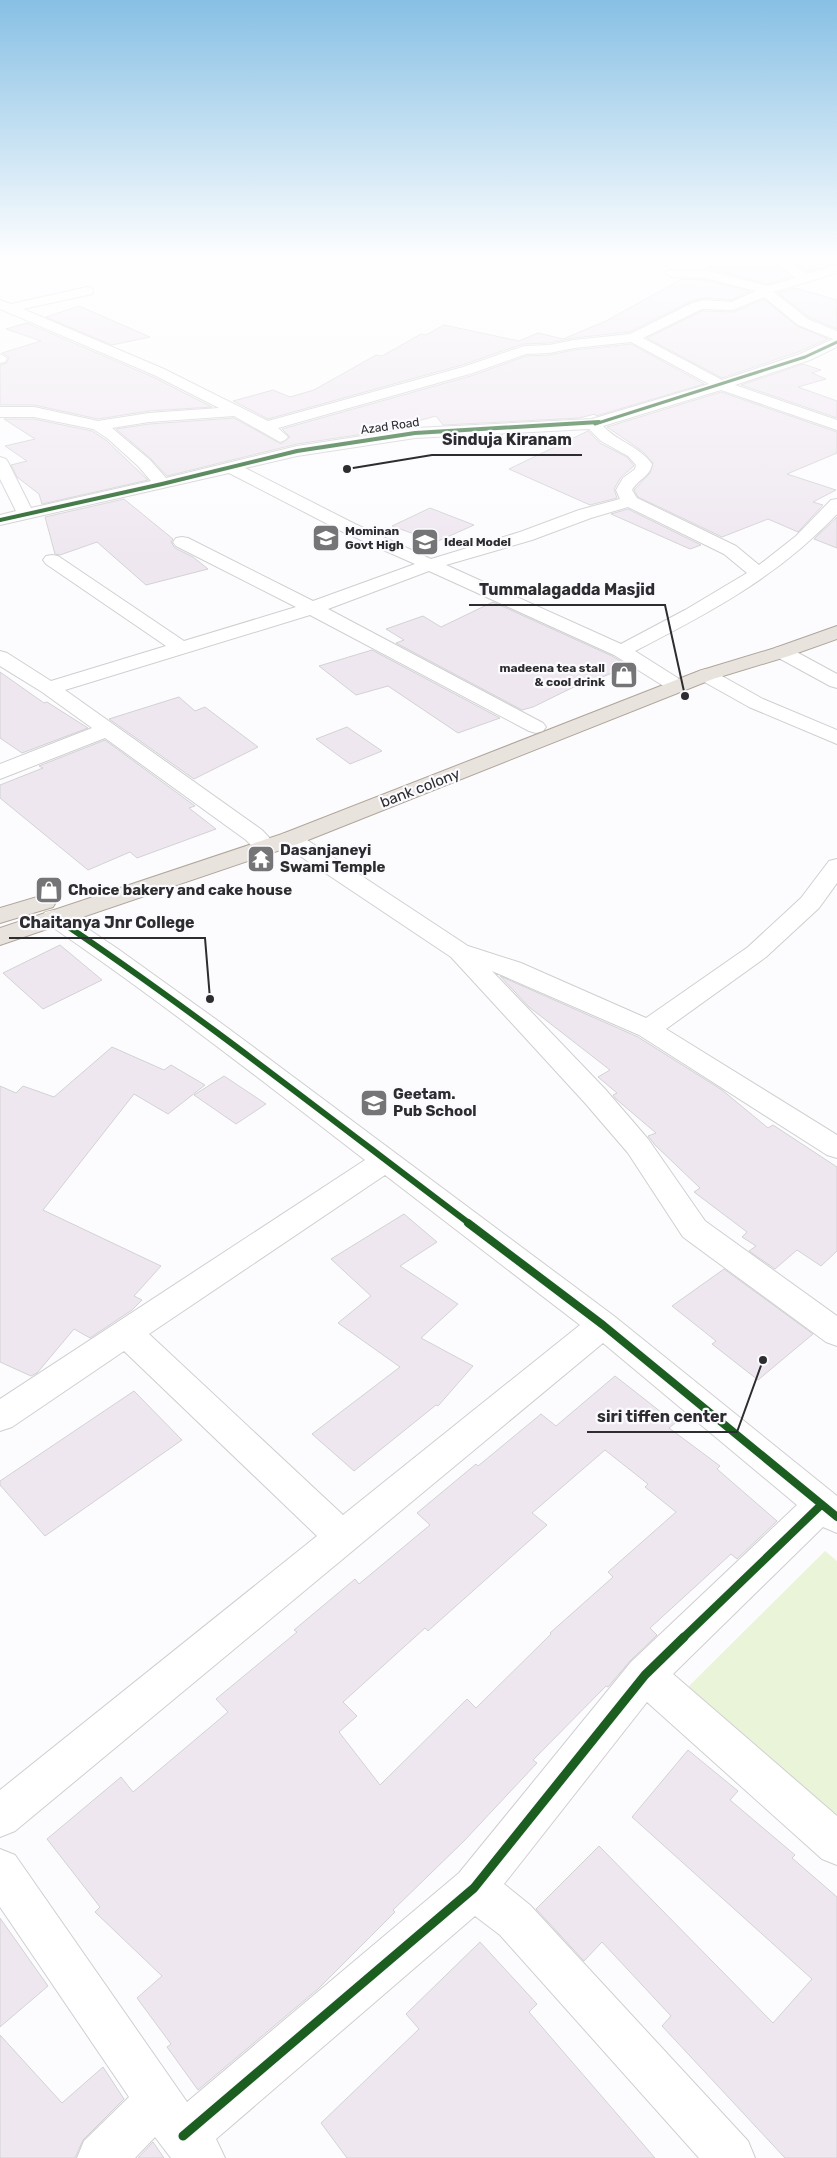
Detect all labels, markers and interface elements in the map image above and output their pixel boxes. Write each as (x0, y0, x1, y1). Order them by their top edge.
street label: Azad Road (360, 415, 420, 437)
callout: Sinduja Kiranam (432, 424, 582, 455)
text: Sinduja Kiranam (442, 430, 572, 449)
school or university icon: Mominan Govt High (311, 523, 341, 553)
place label: Mominan Govt High (345, 524, 404, 552)
school or university icon: Ideal Model (410, 527, 440, 557)
place label: Ideal Model (444, 535, 511, 549)
callout: Tummalagadda Masjid (469, 574, 665, 605)
text: Tummalagadda Masjid (479, 580, 655, 599)
shop icon: madeena tea stall & cool drink (609, 660, 639, 690)
place label: madeena tea stall & cool drink (499, 661, 605, 689)
street label: bank colony (378, 765, 462, 811)
place label: Dasanjaneyi Swami Temple (280, 841, 386, 876)
temple icon: Dasanjaneyi Swami Temple (246, 844, 276, 874)
shop icon: Choice bakery and cake house (34, 875, 64, 905)
place label: Choice bakery and cake house (68, 881, 292, 899)
callout: Chaitanya Jnr College (9, 907, 205, 938)
text: Chaitanya Jnr College (19, 913, 195, 932)
place label: Geetam. Pub School (393, 1085, 477, 1120)
school or university icon: Geetam. Pub School (359, 1088, 389, 1118)
callout: siri tiffen center (587, 1401, 737, 1432)
text: siri tiffen center (597, 1407, 728, 1426)

